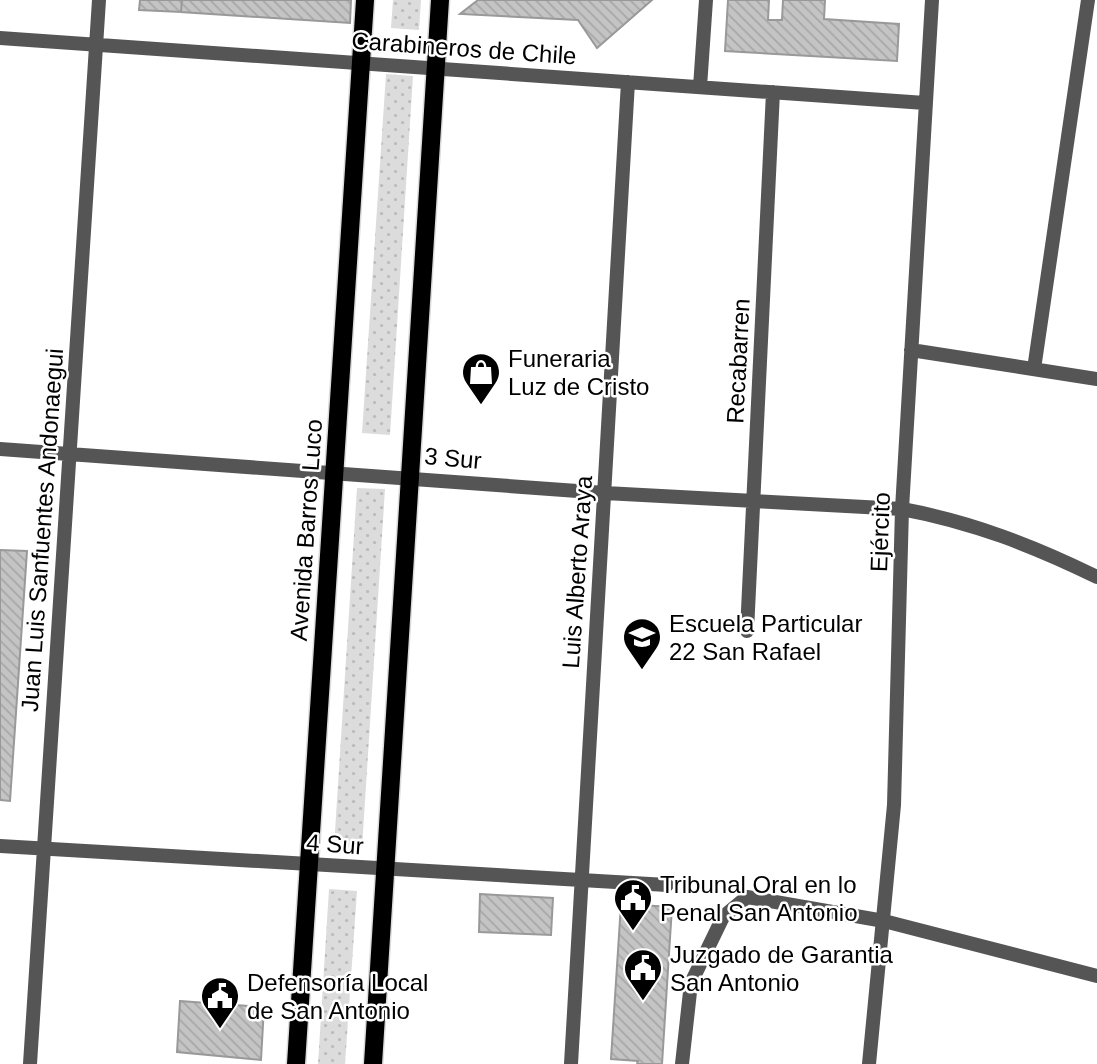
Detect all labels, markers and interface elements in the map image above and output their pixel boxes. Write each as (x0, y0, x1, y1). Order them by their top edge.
street label: Carabineros de Chile (351, 27, 577, 69)
street label: Recabarren (721, 298, 755, 424)
place label: Funeraria Luz de Cristo (508, 345, 649, 400)
street label: Juan Luis Sanfuentes Andonaegui (16, 347, 68, 713)
shop icon: Funeraria Luz de Cristo (460, 351, 502, 406)
street label: Avenida Barros Luco (285, 418, 327, 642)
street label: 3 Sur (423, 442, 483, 474)
street label: Luis Alberto Araya (557, 474, 597, 669)
street label: Ejército (865, 492, 895, 572)
place label: Escuela Particular 22 San Rafael (669, 610, 862, 665)
school or university icon: Escuela Particular 22 San Rafael (621, 616, 663, 671)
street label: 4 Sur (305, 829, 365, 859)
place label: Tribunal Oral en lo Penal San Antonio (660, 871, 858, 926)
public building icon: Tribunal Oral en lo Penal San Antonio (612, 877, 654, 932)
place label: Juzgado de Garantia San Antonio (670, 941, 893, 996)
public building icon: Juzgado de Garantia San Antonio (622, 947, 664, 1002)
place label: Defensoría Local de San Antonio (247, 969, 428, 1024)
public building icon: Defensoría Local de San Antonio (199, 975, 241, 1030)

